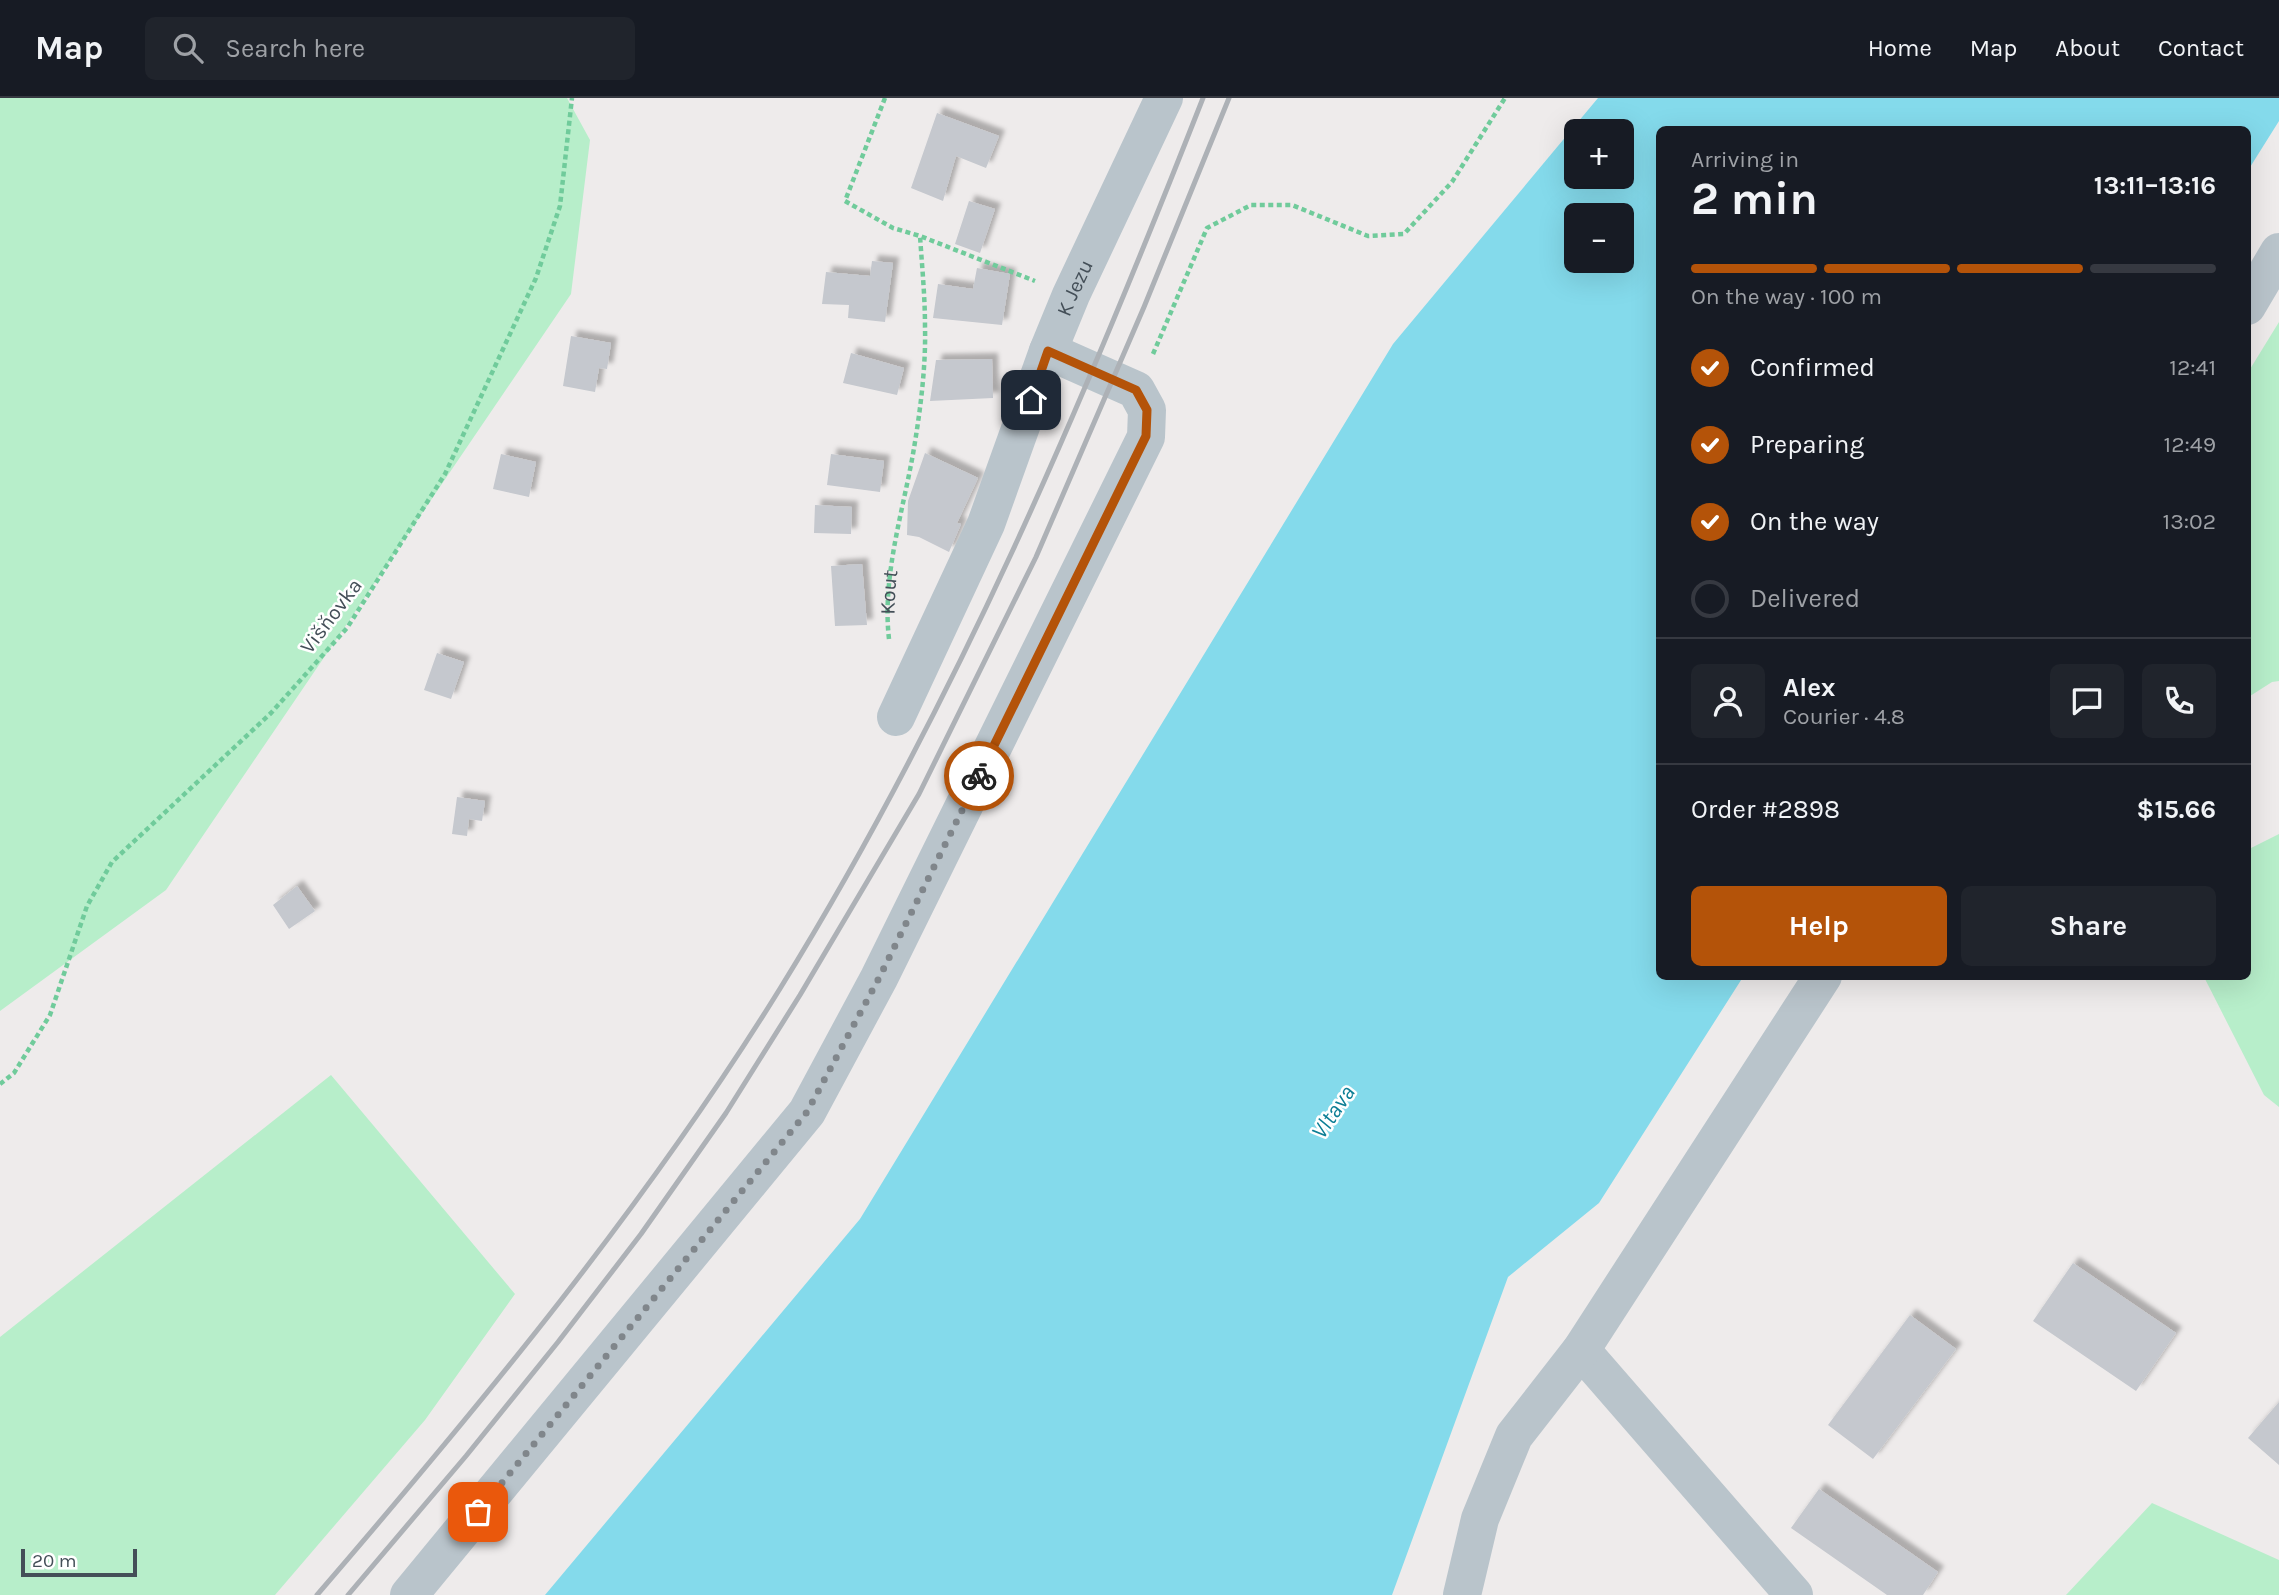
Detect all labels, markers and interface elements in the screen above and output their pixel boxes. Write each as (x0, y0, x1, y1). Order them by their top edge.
search box (145, 17, 635, 80)
text: Map (35, 29, 103, 67)
icon: search (169, 29, 207, 67)
text: Search here (225, 33, 365, 64)
text: Home (1868, 34, 1932, 62)
text: Map (1970, 34, 2017, 62)
text: About (2055, 34, 2120, 62)
text: Contact (2158, 34, 2244, 62)
map controls (1564, 119, 1634, 273)
button: + (1564, 119, 1634, 189)
text: Arriving in (1691, 146, 1799, 173)
text: 13:11–13:16 (2094, 170, 2216, 201)
text: 2 min (1691, 172, 1818, 226)
button: − (1564, 203, 1634, 273)
street label: K Jezu (1052, 256, 1098, 320)
text: On the way · 100 m (1691, 283, 1882, 310)
icon: check (1691, 349, 1729, 387)
text: Confirmed (1750, 352, 1875, 383)
text: 12:41 (2169, 354, 2216, 381)
pin (1001, 370, 1061, 430)
icon: home (1012, 381, 1050, 419)
icon: check (1691, 426, 1729, 464)
text: Preparing (1750, 429, 1864, 460)
text: 12:49 (2164, 431, 2216, 458)
icon: check (1691, 503, 1729, 541)
text: On the way (1750, 506, 1879, 537)
text: 13:02 (2163, 508, 2216, 535)
street label: Kout (875, 568, 903, 615)
street label: Višňovka (295, 574, 367, 658)
text: Delivered (1750, 583, 1860, 614)
button: person (1691, 664, 1765, 738)
button: chat (2050, 664, 2124, 738)
button: phone (2142, 664, 2216, 738)
text: Alex (1783, 672, 1835, 703)
text: Courier · 4.8 (1783, 703, 1905, 730)
courier (944, 741, 1014, 811)
icon: bike (960, 757, 998, 795)
text: Order #2898 (1691, 794, 1840, 825)
text: $15.66 (2137, 794, 2216, 825)
button: Help (1691, 886, 1947, 966)
button: Share (1961, 886, 2216, 966)
water label: Vltava (1305, 1080, 1361, 1144)
pin (448, 1482, 508, 1542)
icon: bag (459, 1493, 497, 1531)
scale bar (21, 1546, 136, 1578)
text: 20 m (32, 1550, 77, 1572)

